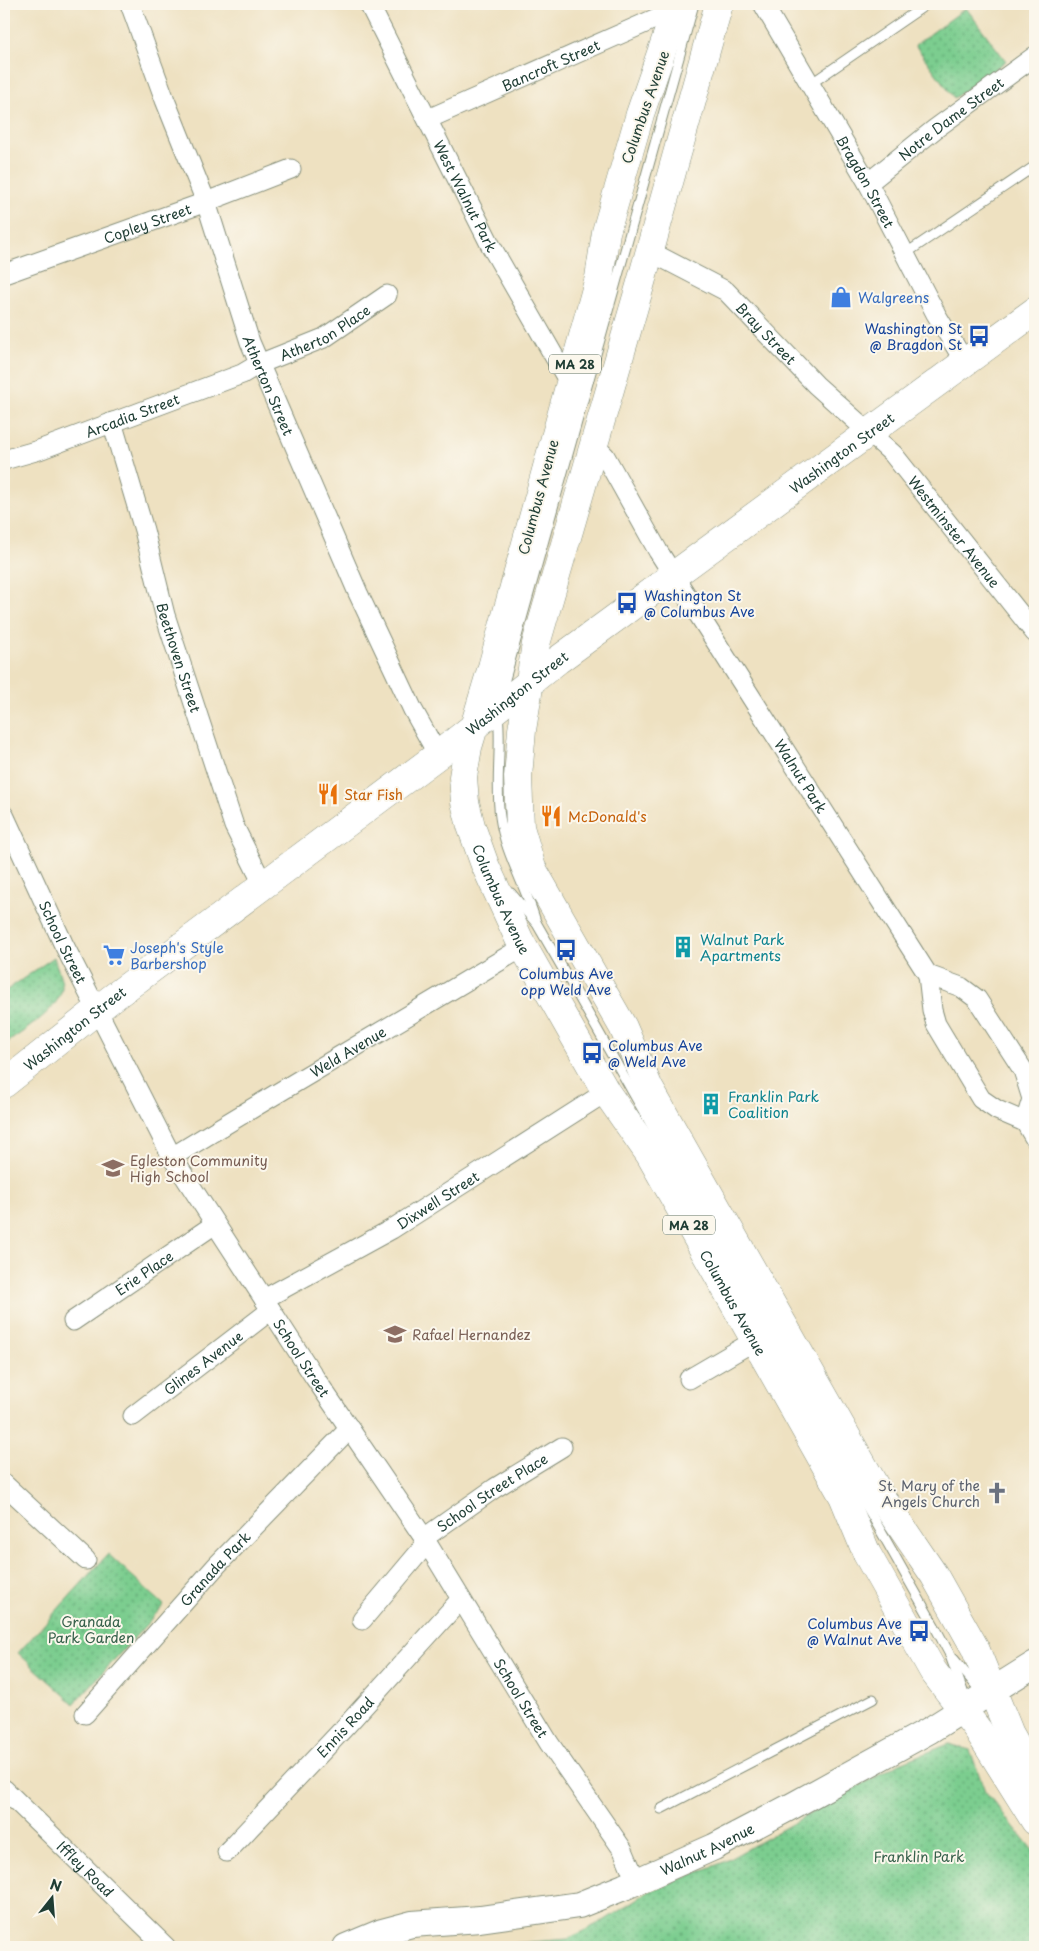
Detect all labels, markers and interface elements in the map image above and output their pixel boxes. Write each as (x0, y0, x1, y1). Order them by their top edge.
street label: Bancroft Street (498, 34, 603, 96)
street label: Columbus Avenue (616, 47, 674, 166)
street label: Notre Dame Street (894, 72, 1008, 165)
street label: Bragdon Street (832, 131, 900, 232)
street label: West Walnut Park (429, 136, 503, 256)
street label: Copley Street (100, 198, 194, 248)
shop icon: Walgreens (828, 284, 854, 310)
place label: Walgreens (858, 287, 929, 308)
street label: Bray Street (731, 297, 801, 369)
street label: Atherton Place (276, 299, 374, 365)
place label: Washington St @ Bragdon St (865, 318, 962, 355)
bus stop icon: Washington St @ Bragdon St (966, 323, 992, 349)
street label: Atherton Street (238, 333, 299, 439)
road number: MA 28 (549, 354, 601, 374)
street label: Arcadia Street (82, 388, 183, 442)
street label: Washington Street (785, 407, 899, 498)
street label: Columbus Avenue (513, 437, 564, 557)
street label: Westminster Avenue (903, 471, 1006, 592)
place label: Washington St @ Columbus Ave (644, 585, 755, 622)
bus stop icon: Washington St @ Columbus Ave (614, 590, 640, 616)
street label: Beethoven Street (152, 601, 207, 715)
street label: Washington Street (461, 645, 572, 740)
street label: Walnut Park (770, 735, 833, 818)
restaurant icon: Star Fish (315, 781, 341, 807)
place label: Star Fish (344, 784, 403, 805)
restaurant icon: McDonald's (538, 803, 564, 829)
place label: McDonald's (568, 806, 647, 827)
street label: Columbus Avenue (468, 841, 536, 958)
street label: School Street (34, 897, 92, 987)
place label: Walnut Park Apartments (700, 929, 785, 966)
building icon: Walnut Park Apartments (670, 934, 696, 960)
place label: Joseph's Style Barbershop (130, 937, 224, 974)
bus stop icon: Columbus Ave opp Weld Ave (553, 937, 579, 963)
supermarket icon: Joseph's Style Barbershop (101, 942, 127, 968)
place label: Columbus Ave opp Weld Ave (519, 963, 613, 1000)
street label: Washington Street (19, 981, 130, 1075)
street label: Weld Avenue (306, 1020, 390, 1082)
place label: Columbus Ave @ Weld Ave (608, 1035, 703, 1072)
bus stop icon: Columbus Ave @ Weld Ave (579, 1040, 605, 1066)
place label: Franklin Park Coalition (728, 1086, 820, 1123)
building icon: Franklin Park Coalition (698, 1091, 724, 1117)
place label: Egleston Community High School (130, 1150, 268, 1187)
school or university icon: Egleston Community High School (100, 1155, 126, 1181)
street label: Dixwell Street (392, 1165, 483, 1234)
road number: MA 28 (663, 1216, 715, 1234)
street label: Erie Place (111, 1245, 177, 1300)
street label: Columbus Avenue (695, 1246, 772, 1360)
street label: School Street (269, 1314, 335, 1401)
school or university icon: Rafael Hernandez (382, 1321, 408, 1347)
place label: Rafael Hernandez (412, 1324, 531, 1345)
street label: Glines Avenue (159, 1325, 247, 1400)
street label: School Street Place (432, 1448, 552, 1537)
place label: St. Mary of the Angels Church (878, 1475, 980, 1512)
church icon: St. Mary of the Angels Church (984, 1480, 1010, 1506)
street label: Granada Park (175, 1526, 255, 1611)
park label: Granada Park Garden (48, 1611, 134, 1648)
place label: Columbus Ave @ Walnut Ave (807, 1613, 902, 1650)
bus stop icon: Columbus Ave @ Walnut Ave (906, 1618, 932, 1644)
street label: School Street (489, 1654, 554, 1742)
street label: Ennis Road (311, 1692, 378, 1762)
street label: Walnut Avenue (657, 1817, 758, 1880)
street label: Iffley Road (52, 1836, 119, 1901)
park label: Franklin Park (873, 1846, 965, 1867)
text: N (48, 1873, 64, 1897)
north arrow (28, 1874, 78, 1924)

